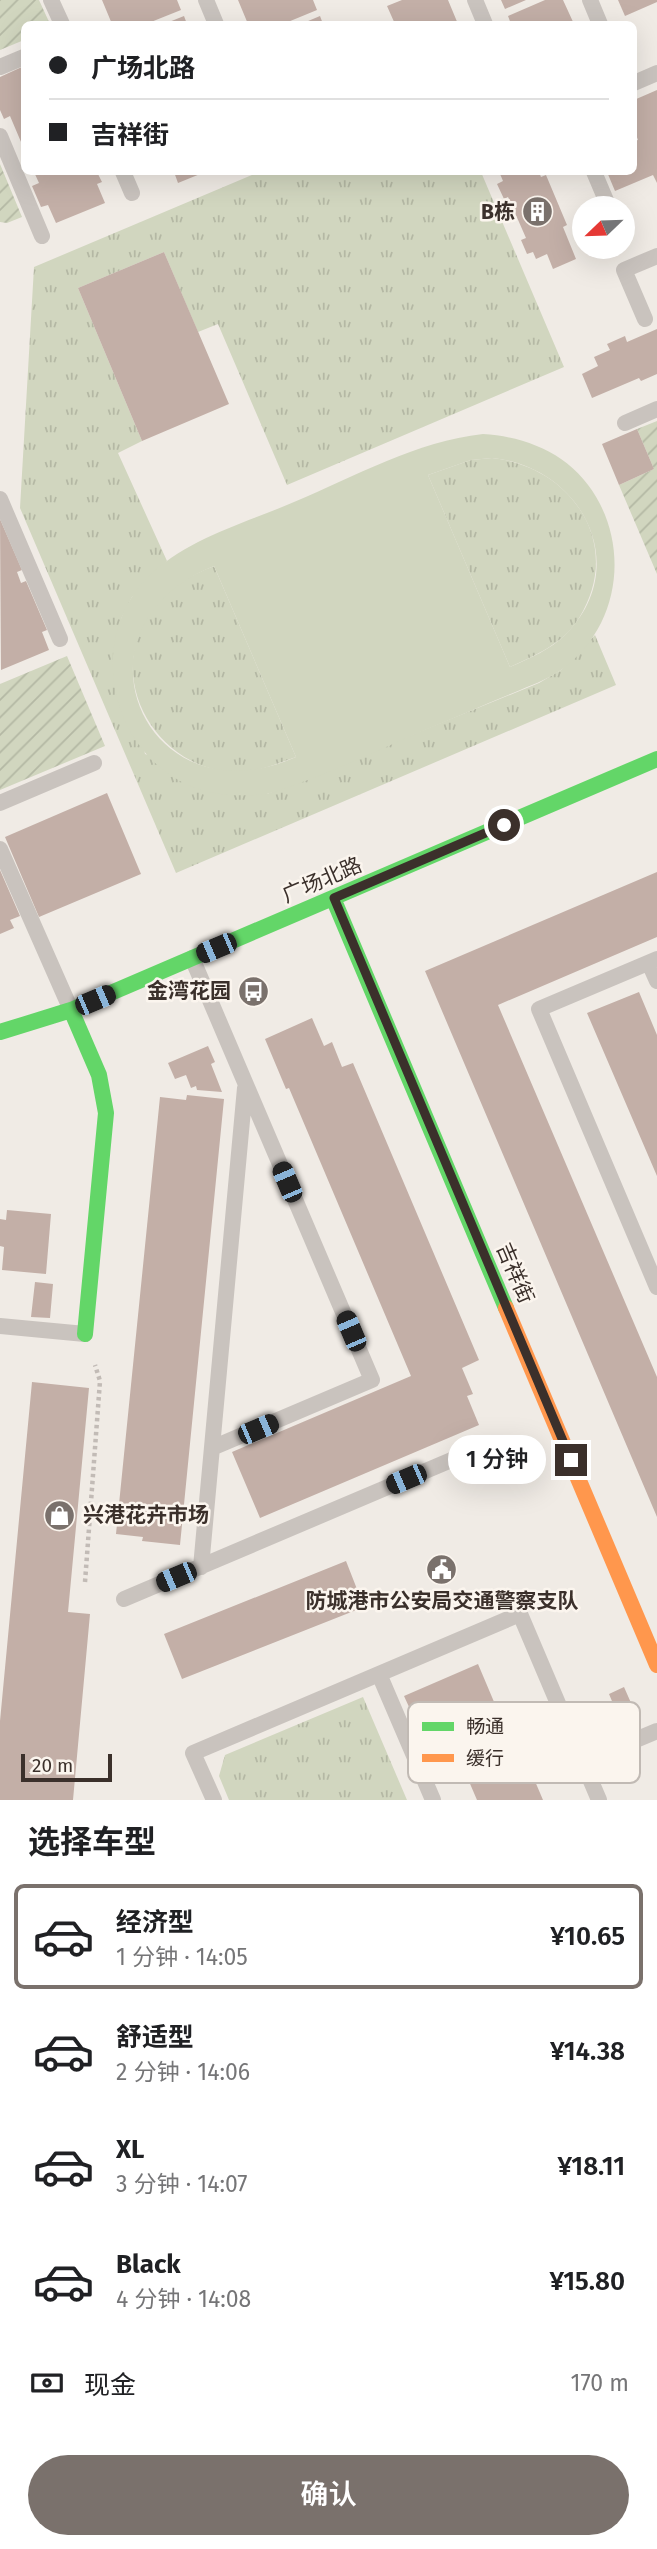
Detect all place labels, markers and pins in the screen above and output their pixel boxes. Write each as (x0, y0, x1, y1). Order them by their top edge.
building icon: B栋 (521, 195, 555, 229)
place label: B栋 (481, 199, 515, 225)
bus stop icon: 金湾花园 (237, 974, 271, 1008)
place label: 金湾花园 (147, 978, 231, 1004)
shop icon: 兴港花卉市场 (43, 1498, 77, 1532)
place label: 兴港花卉市场 (83, 1502, 209, 1528)
public building icon: 防城港市公安局交通警察支队 (425, 1552, 459, 1586)
place label: 防城港市公安局交通警察支队 (306, 1588, 579, 1614)

